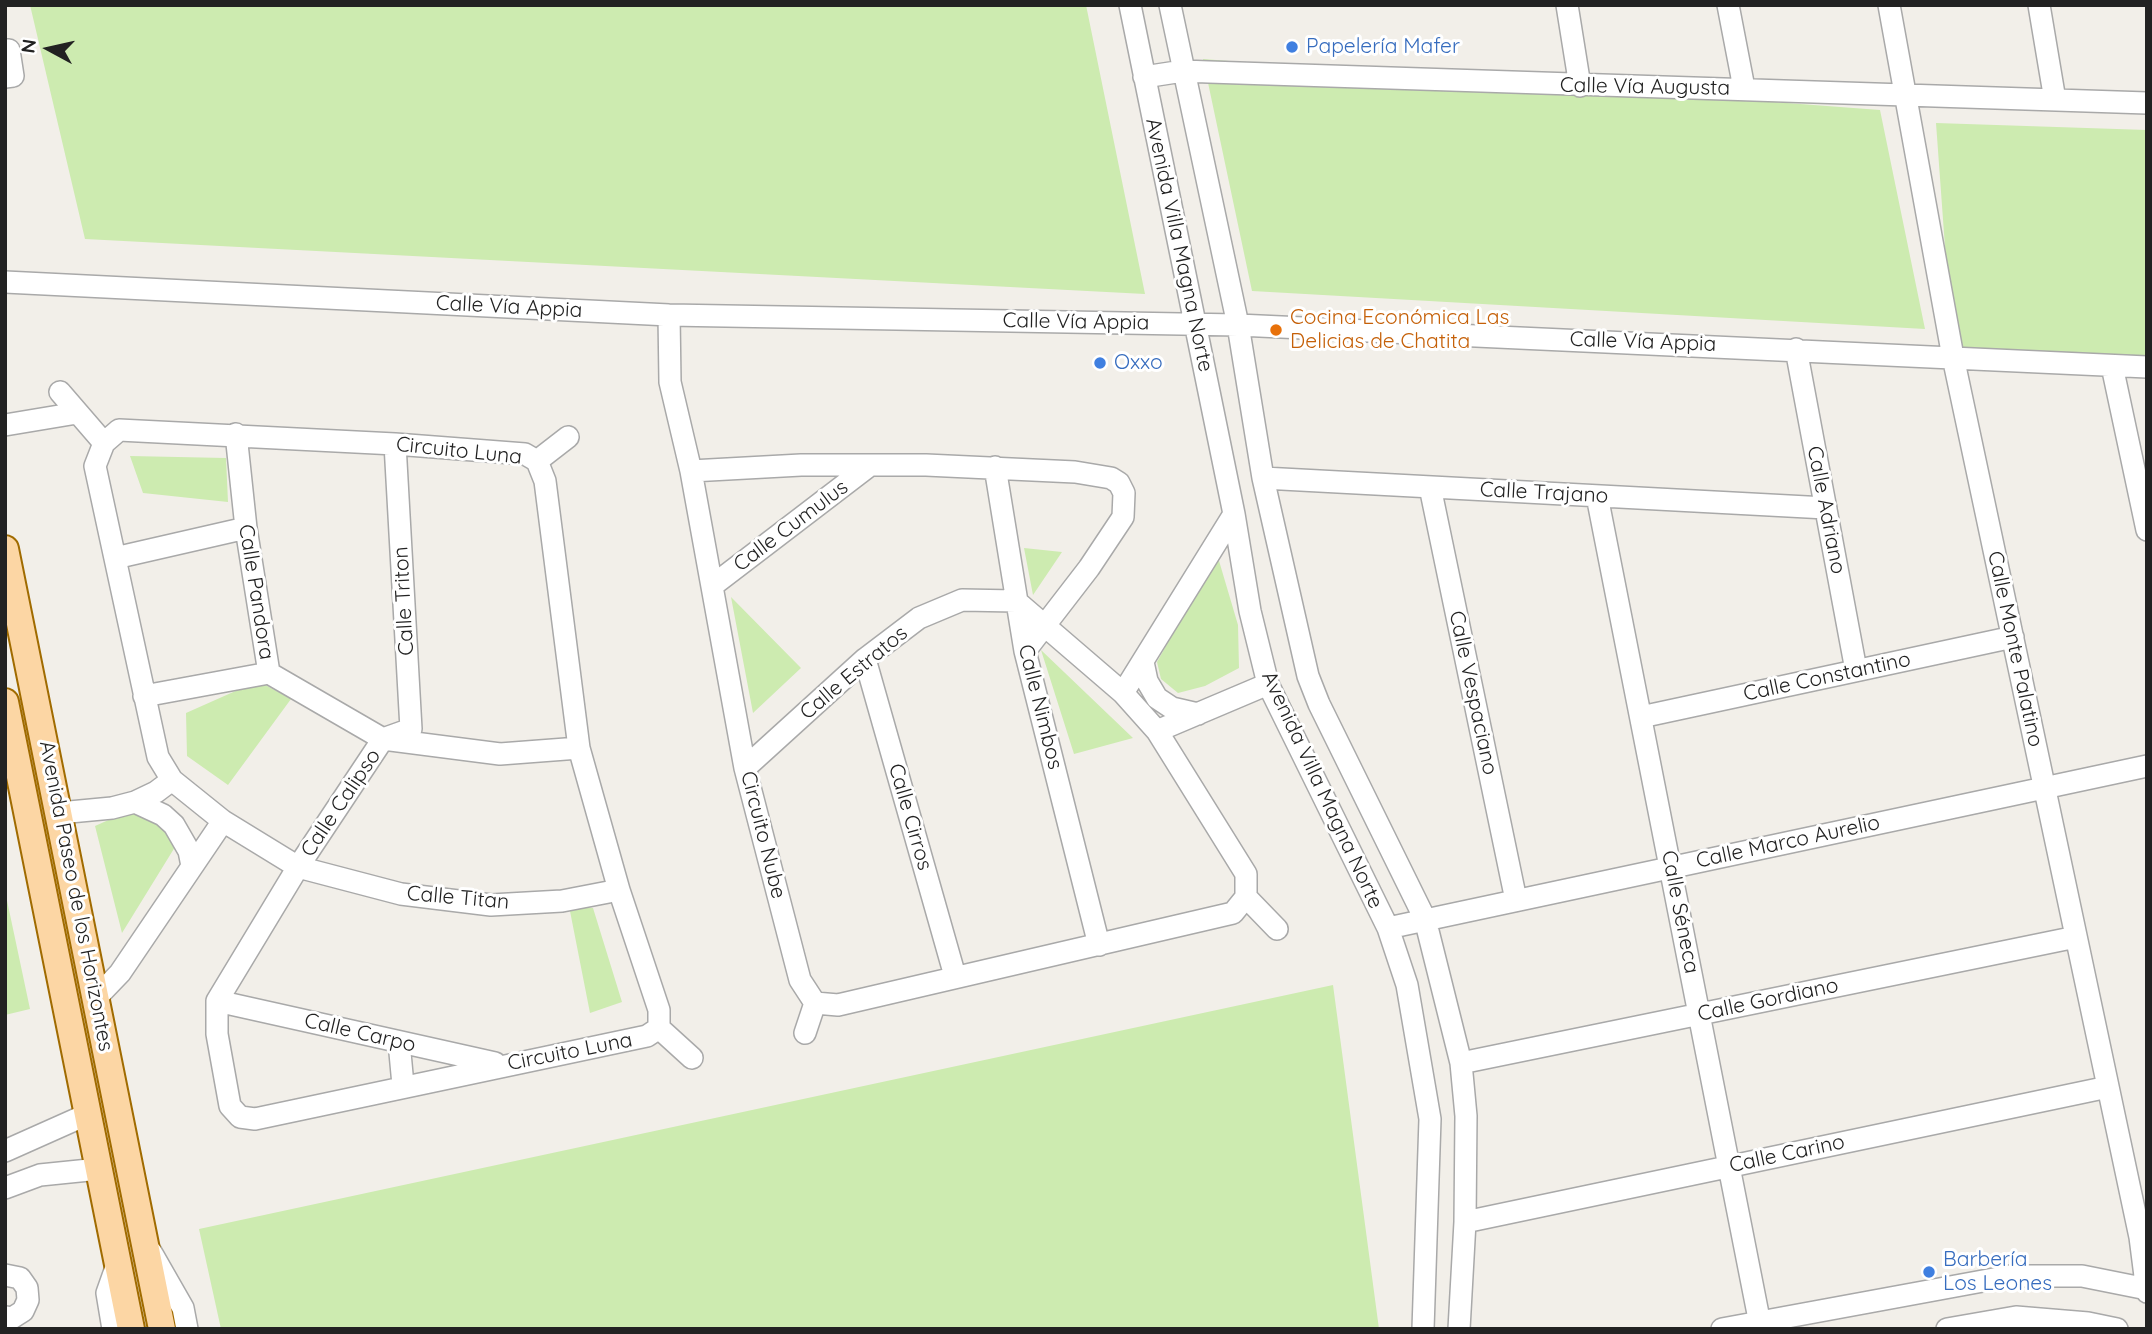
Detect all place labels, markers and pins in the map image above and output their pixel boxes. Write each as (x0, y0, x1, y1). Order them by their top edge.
place label: Papelería Mafer (1306, 34, 1460, 60)
marker: Papelería Mafer (1284, 39, 1300, 55)
place label: Cocina Económica Las Delicias de Chatita (1290, 305, 1509, 355)
marker: Cocina Económica Las Delicias de Chatita (1268, 322, 1284, 338)
place label: Oxxo (1114, 350, 1163, 376)
marker: Oxxo (1092, 355, 1108, 371)
place label: Barbería Los Leones (1943, 1247, 2052, 1297)
marker: Barbería Los Leones (1921, 1264, 1937, 1280)

